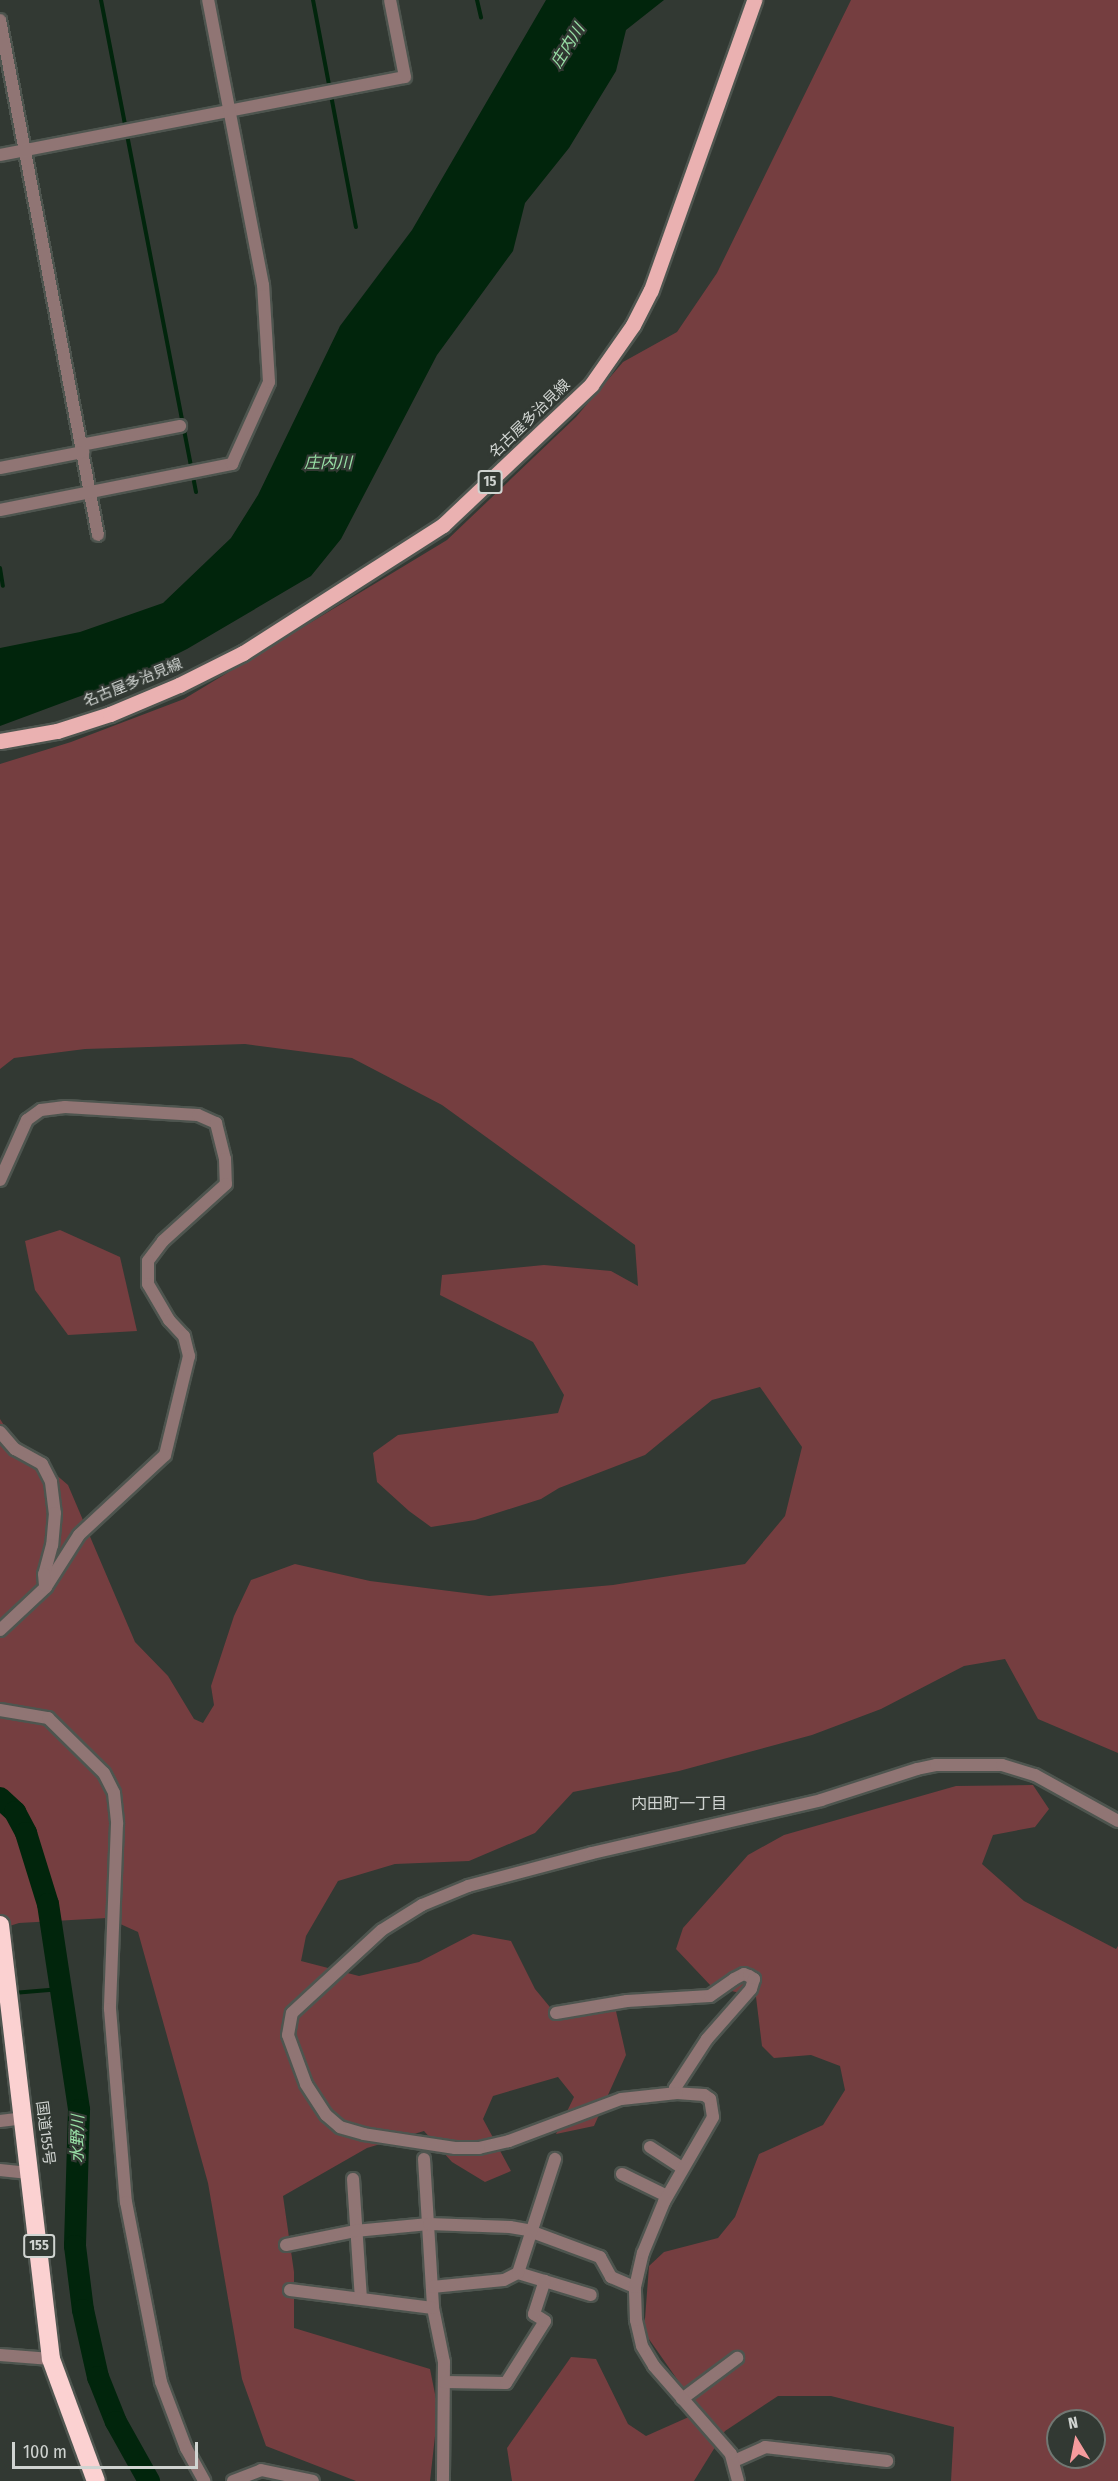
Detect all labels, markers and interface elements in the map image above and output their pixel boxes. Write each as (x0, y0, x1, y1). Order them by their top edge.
water label: 庄内川 (547, 21, 589, 71)
street label: 名古屋多治見線 (486, 376, 574, 462)
water label: 庄内川 (304, 453, 352, 473)
road number: 15 (476, 471, 504, 493)
street label: 名古屋多治見線 (81, 655, 185, 711)
district label: 内田町一丁目 (631, 1794, 727, 1814)
street label: 国道155号 (32, 2100, 58, 2166)
water label: 水野川 (68, 2115, 88, 2163)
road number: 155 (22, 2235, 56, 2257)
north arrow (1046, 2409, 1106, 2469)
text: N (1067, 2413, 1080, 2433)
scale bar (15, 2430, 201, 2468)
text: 100 m (23, 2441, 67, 2463)

